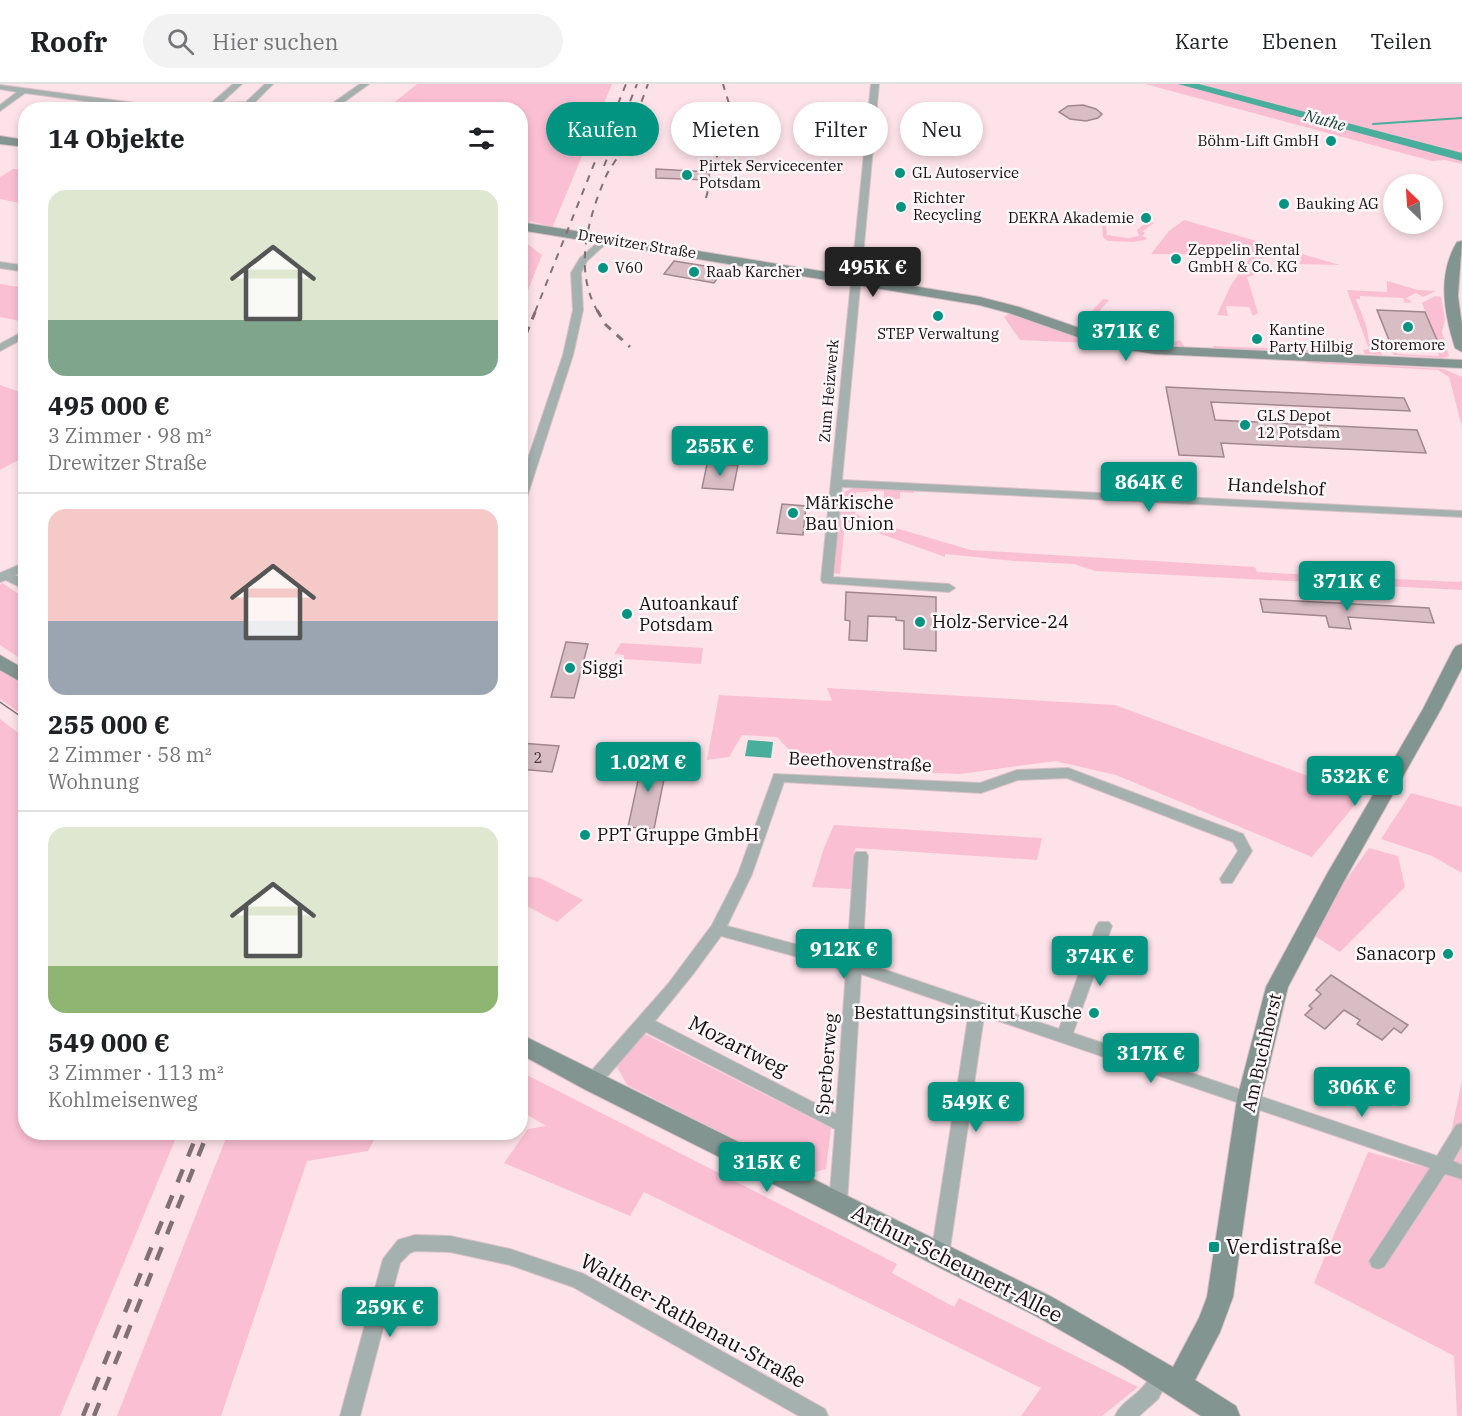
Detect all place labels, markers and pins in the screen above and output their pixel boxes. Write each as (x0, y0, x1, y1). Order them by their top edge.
place label: Böhm-Lift GmbH (1198, 131, 1319, 150)
marker: Böhm-Lift GmbH (1324, 134, 1338, 148)
place label: Pirtek Servicecenter Potsdam (699, 156, 843, 192)
place label: GL Autoservice (912, 163, 1019, 182)
marker: GL Autoservice (893, 166, 907, 180)
marker: Pirtek Servicecenter Potsdam (680, 168, 694, 182)
place label: Richter Recycling (913, 188, 981, 224)
place label: Bauking AG (1296, 194, 1379, 213)
marker: Bauking AG (1277, 197, 1291, 211)
marker: Richter Recycling (894, 200, 908, 214)
place label: DEKRA Akademie (1008, 208, 1134, 227)
marker: DEKRA Akademie (1139, 211, 1153, 225)
place label: Zeppelin Rental GmbH & Co. KG (1188, 240, 1300, 276)
pin: 495K € (824, 247, 922, 298)
marker: Zeppelin Rental GmbH & Co. KG (1169, 252, 1183, 266)
place label: V60 (615, 258, 643, 277)
marker: V60 (596, 261, 610, 275)
place label: Raab Karcher (706, 262, 802, 281)
marker: Raab Karcher (687, 265, 701, 279)
marker: STEP Verwaltung (931, 309, 945, 323)
pin: 371K € (1077, 311, 1175, 362)
place label: Kantine Party Hilbig (1269, 320, 1353, 356)
marker: Storemore (1401, 320, 1415, 334)
place label: STEP Verwaltung (877, 324, 999, 343)
marker: Kantine Party Hilbig (1250, 332, 1264, 346)
place label: Storemore (1371, 335, 1445, 354)
place label: GLS Depot 12 Potsdam (1257, 406, 1340, 442)
marker: GLS Depot 12 Potsdam (1238, 418, 1252, 432)
pin: 255K € (671, 426, 769, 477)
pin: 864K € (1100, 462, 1198, 513)
place label: Märkische Bau Union (805, 491, 894, 535)
marker: Märkische Bau Union (786, 506, 800, 520)
pin: 371K € (1298, 561, 1396, 612)
place label: Autoankauf Potsdam (639, 592, 740, 636)
marker: Autoankauf Potsdam (620, 607, 634, 621)
place label: Holz-Service-24 (932, 610, 1069, 633)
marker: Holz-Service-24 (913, 615, 927, 629)
place label: Siggi (582, 656, 624, 679)
marker: Siggi (563, 661, 577, 675)
pin: 1.02M € (593, 742, 703, 793)
pin: 532K € (1306, 756, 1404, 807)
place label: PPT Gruppe GmbH (597, 823, 759, 846)
marker: PPT Gruppe GmbH (578, 828, 592, 842)
pin: 912K € (795, 929, 893, 980)
pin: 374K € (1051, 936, 1149, 987)
place label: Sanacorp (1356, 942, 1436, 965)
marker: Sanacorp (1441, 947, 1455, 961)
place label: Bestattungsinstitut Kusche (854, 1001, 1082, 1024)
marker: Bestattungsinstitut Kusche (1087, 1006, 1101, 1020)
pin: 317K € (1102, 1033, 1200, 1084)
pin: 306K € (1313, 1067, 1411, 1118)
pin: 549K € (927, 1082, 1025, 1133)
pin: 315K € (718, 1142, 816, 1193)
place label: Verdistraße (1226, 1232, 1342, 1260)
marker: Verdistraße (1207, 1240, 1221, 1254)
pin: 259K € (341, 1287, 439, 1338)

